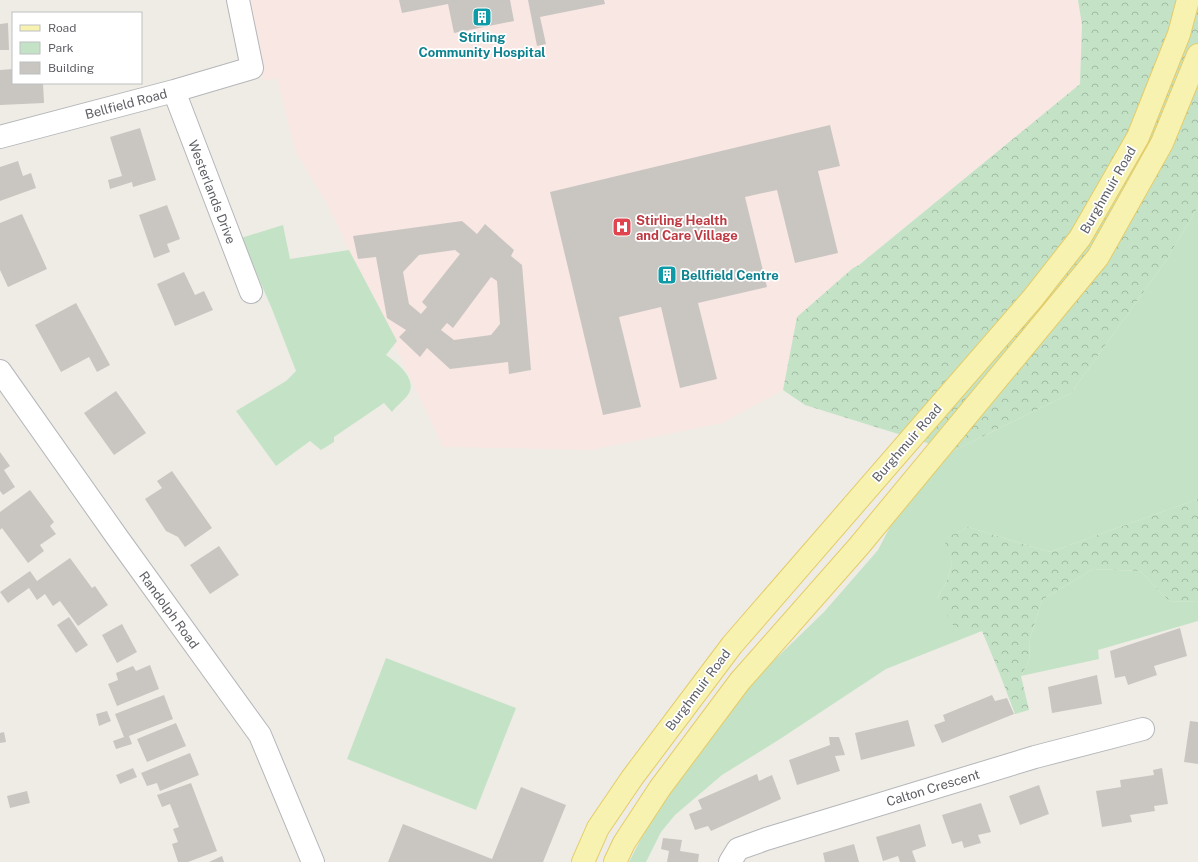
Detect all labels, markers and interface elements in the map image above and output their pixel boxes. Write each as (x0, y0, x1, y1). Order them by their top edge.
building icon: Stirling Community Hospital (471, 6, 493, 28)
legend (12, 12, 142, 84)
text: Road (48, 21, 76, 35)
place label: Stirling Community Hospital (418, 30, 546, 60)
text: Park (48, 41, 74, 55)
text: Building (48, 61, 94, 75)
street label: Bellfield Road (83, 86, 169, 122)
street label: Westerlands Drive (185, 138, 239, 246)
street label: Burghmuir Road (1077, 144, 1139, 236)
place label: Stirling Health and Care Village (636, 213, 738, 243)
hospital icon: Stirling Health and Care Village (611, 216, 633, 238)
building icon: Bellfield Centre (656, 264, 678, 286)
place label: Bellfield Centre (681, 268, 779, 283)
street label: Burghmuir Road (869, 401, 945, 485)
street label: Randolph Road (136, 569, 202, 651)
street label: Burghmuir Road (663, 646, 733, 734)
street label: Calton Crescent (884, 767, 982, 809)

